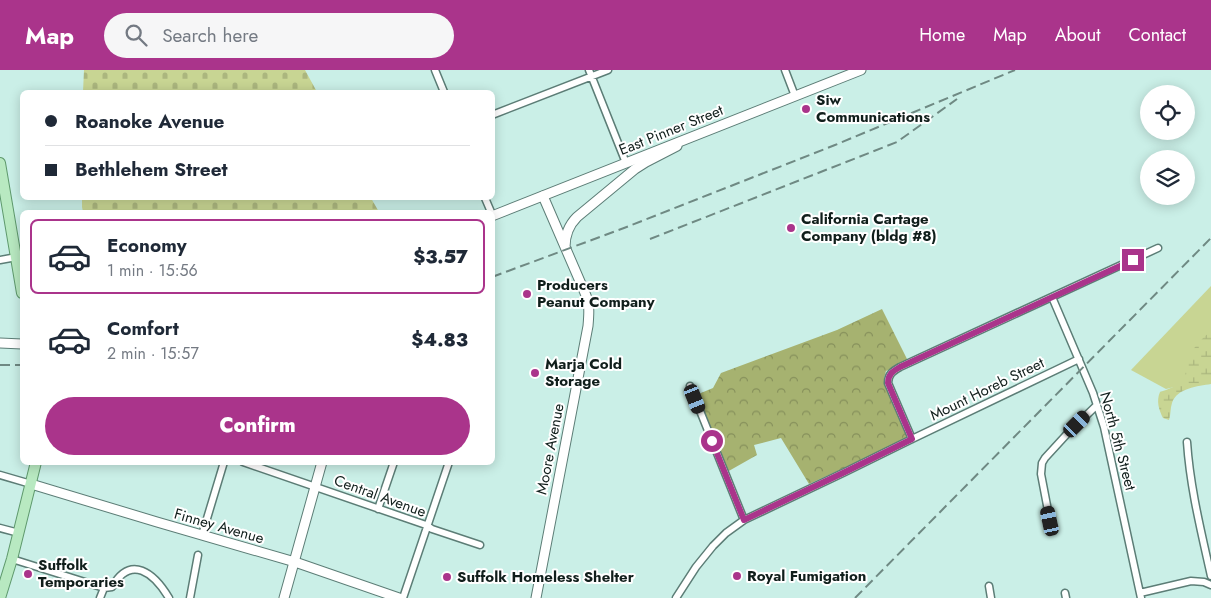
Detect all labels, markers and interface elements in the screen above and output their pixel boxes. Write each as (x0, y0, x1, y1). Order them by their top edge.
search box (104, 13, 454, 58)
text: Map (25, 18, 74, 53)
icon: search (122, 21, 150, 49)
text: Search here (162, 22, 258, 49)
text: Home (919, 22, 965, 48)
text: Map (993, 22, 1027, 48)
text: About (1055, 22, 1100, 48)
text: Contact (1128, 22, 1186, 48)
map controls (1140, 85, 1195, 205)
button: locate (1140, 85, 1195, 140)
place label: Siw Communications (816, 89, 930, 128)
street label: East Pinner Street (616, 99, 727, 161)
marker: Siw Communications (800, 103, 812, 115)
text: Roanoke Avenue (75, 108, 225, 135)
button: layers (1140, 150, 1195, 205)
text: Bethlehem Street (75, 156, 228, 183)
place label: California Cartage Company (bldg #8) (801, 208, 937, 247)
marker: California Cartage Company (bldg #8) (785, 222, 797, 234)
text: Economy (107, 232, 187, 259)
icon: car (47, 234, 92, 279)
text: $3.57 (413, 243, 468, 270)
route end (1122, 249, 1144, 271)
text: 1 min · 15:56 (107, 259, 198, 282)
place label: Producers Peanut Company (537, 274, 655, 313)
marker: Producers Peanut Company (521, 288, 533, 300)
text: Comfort (107, 315, 179, 342)
icon: car (47, 317, 92, 362)
text: $4.83 (411, 326, 468, 353)
text: 2 min · 15:57 (107, 342, 199, 365)
street label: Mount Horeb Street (926, 352, 1048, 426)
place label: Marja Cold Storage (545, 353, 622, 392)
marker: Marja Cold Storage (529, 367, 541, 379)
car (682, 382, 707, 416)
street label: North 5th Street (1094, 389, 1142, 493)
button: Confirm (45, 397, 470, 455)
street label: Moore Avenue (530, 401, 570, 496)
car (1061, 408, 1092, 440)
route start (701, 430, 723, 452)
street label: Central Avenue (331, 469, 429, 523)
street label: Finney Avenue (172, 503, 267, 549)
car (1039, 505, 1060, 537)
place label: Suffolk Temporaries (38, 554, 124, 593)
place label: Royal Fumigation (747, 565, 866, 587)
place label: Suffolk Homeless Shelter (457, 566, 635, 588)
marker: Suffolk Temporaries (22, 568, 34, 580)
marker: Royal Fumigation (731, 570, 743, 582)
marker: Suffolk Homeless Shelter (441, 571, 453, 583)

